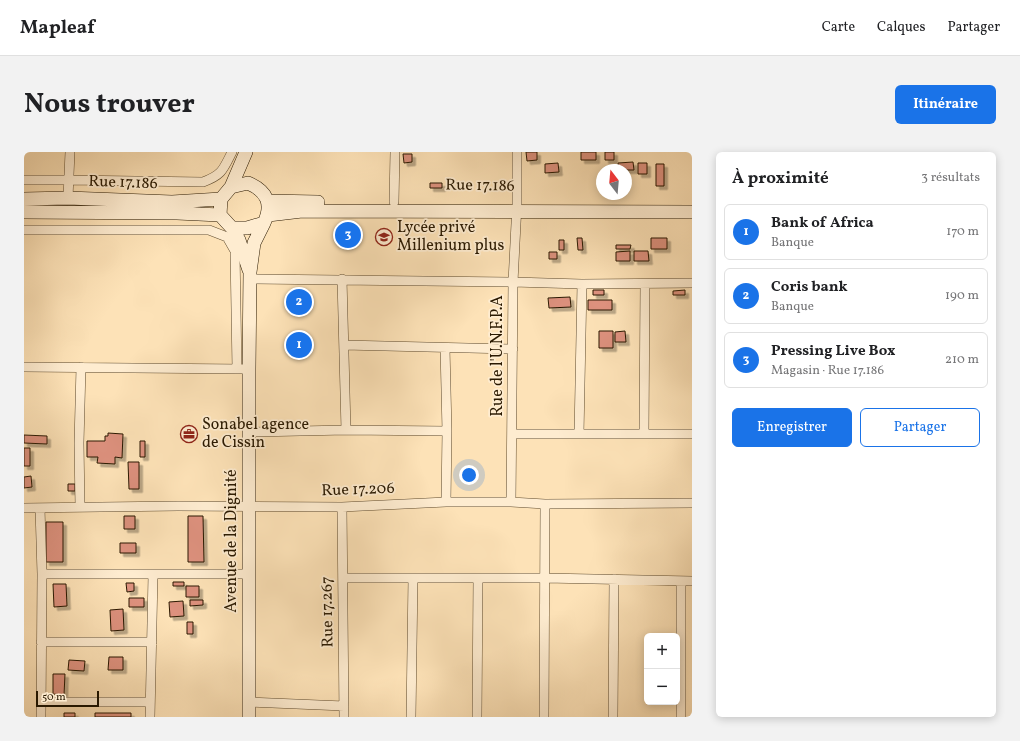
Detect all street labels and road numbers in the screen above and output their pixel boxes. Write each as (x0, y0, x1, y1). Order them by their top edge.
street label: Rue 17.186 (88, 171, 158, 195)
street label: Rue 17.186 (445, 174, 515, 198)
street label: Rue de l'U.N.F.P.A (487, 295, 509, 417)
street label: Avenue de la Dignité (221, 469, 243, 613)
street label: Rue 17.206 (321, 478, 395, 502)
street label: Rue 17.267 (316, 576, 340, 648)

